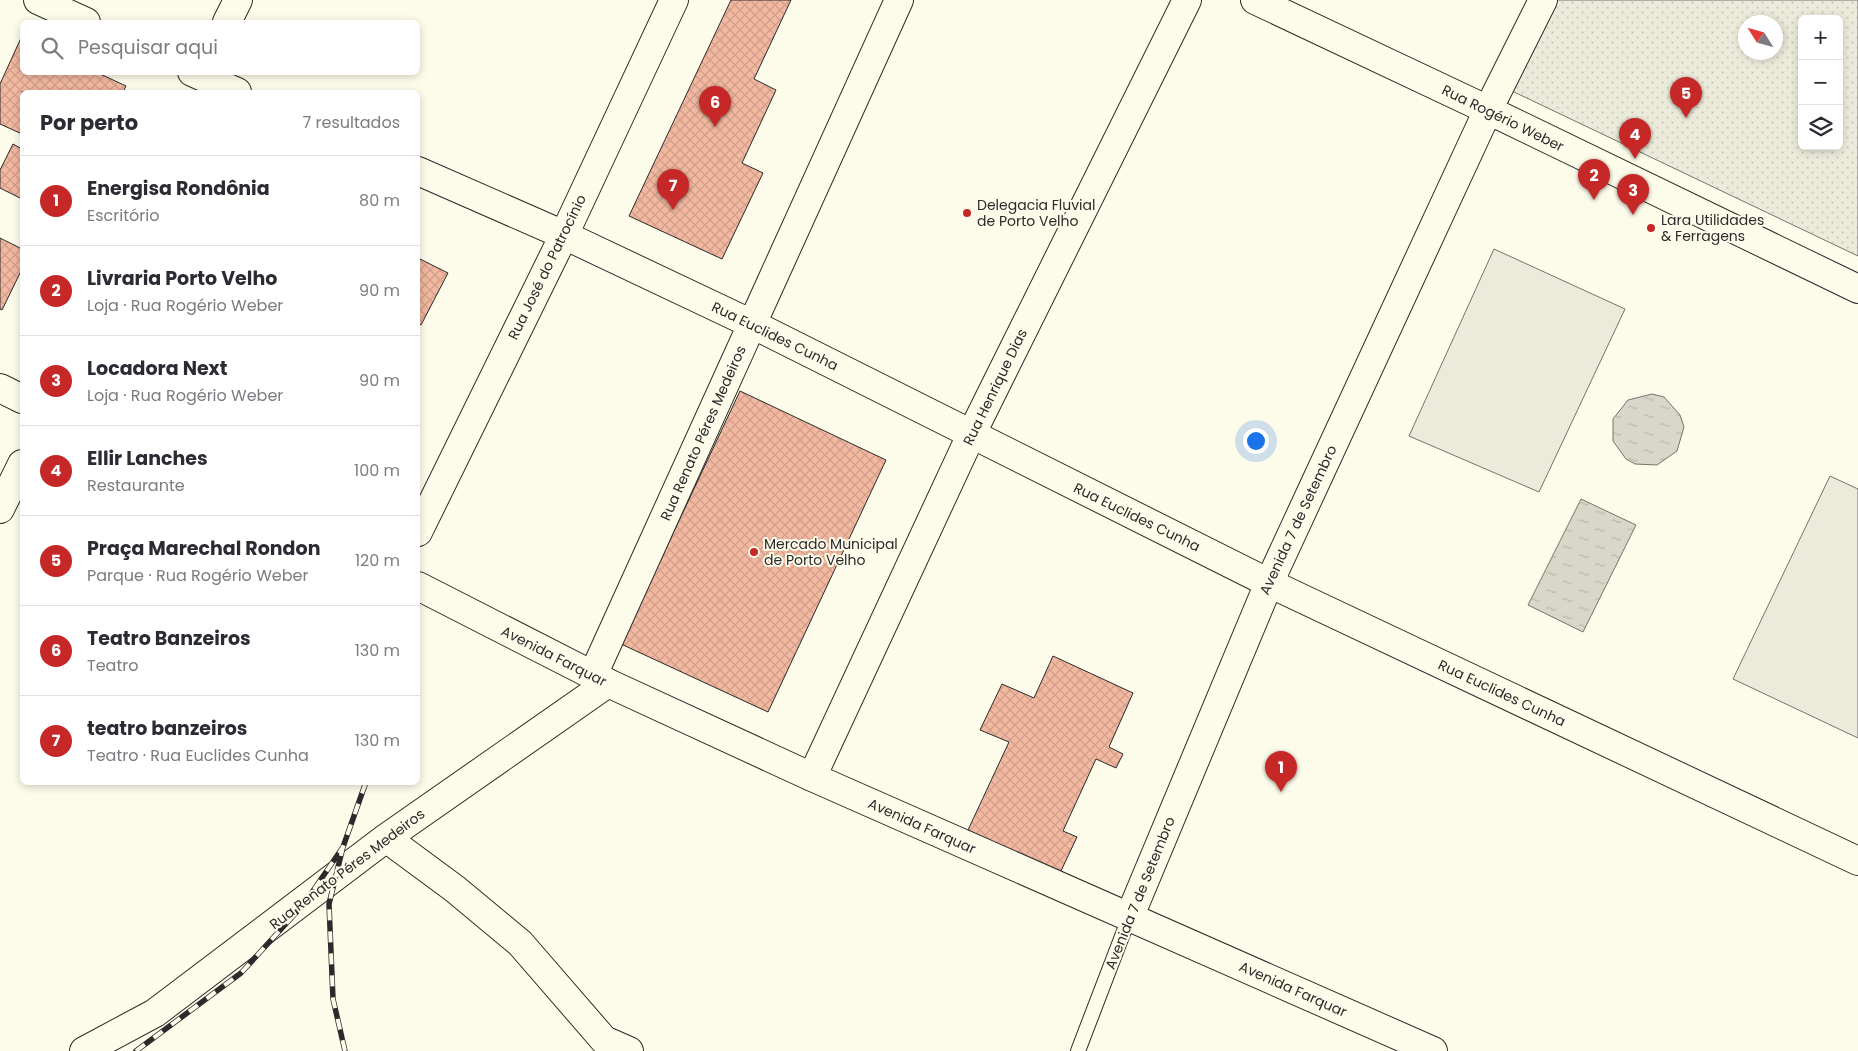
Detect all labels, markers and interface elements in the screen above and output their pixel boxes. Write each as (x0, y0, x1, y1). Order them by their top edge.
north arrow (1738, 15, 1783, 60)
map controls (1798, 15, 1843, 150)
button: + (1798, 15, 1843, 60)
search box (20, 20, 420, 75)
icon: search (38, 34, 66, 62)
text: Pesquisar aqui (78, 34, 218, 61)
button: − (1798, 60, 1843, 105)
pin: 5 (1670, 77, 1702, 118)
street label: Rua Rogério Weber (1439, 80, 1567, 156)
pin: 6 (699, 86, 731, 127)
button: layers (1798, 105, 1843, 150)
text: Por perto (40, 108, 138, 137)
text: 7 resultados (303, 111, 400, 134)
pin: 4 (1619, 118, 1651, 159)
pin: 2 (1578, 159, 1610, 200)
pin: 7 (657, 169, 689, 210)
pin: 3 (1617, 174, 1649, 215)
text: Energisa Rondônia (87, 175, 270, 202)
text: 1 (53, 189, 59, 212)
text: 80 m (359, 189, 400, 212)
street label: Rua José do Patrocínio (503, 191, 591, 343)
place label: Delegacia Fluvial de Porto Velho (977, 195, 1095, 231)
text: Escritório (87, 204, 159, 227)
marker: Delegacia Fluvial de Porto Velho (961, 207, 973, 219)
place label: Lara Utilidades & Ferragens (1661, 210, 1764, 246)
marker: Lara Utilidades & Ferragens (1645, 222, 1657, 234)
text: Livraria Porto Velho (87, 265, 277, 292)
text: 2 (51, 279, 61, 302)
text: 90 m (359, 279, 400, 302)
text: Loja · Rua Rogério Weber (87, 294, 283, 317)
street label: Rua Euclides Cunha (708, 297, 842, 375)
street label: Rua Henrique Dias (958, 325, 1032, 449)
street label: Rua Renato Péres Medeiros (655, 342, 751, 524)
text: Locadora Next (87, 355, 228, 382)
text: 3 (51, 369, 61, 392)
text: 90 m (359, 369, 400, 392)
text: Loja · Rua Rogério Weber (87, 384, 283, 407)
your location (1243, 428, 1269, 454)
street label: Avenida 7 de Setembro (1254, 442, 1342, 598)
text: Ellir Lanches (87, 445, 208, 472)
text: 4 (51, 459, 61, 482)
text: 100 m (354, 459, 400, 482)
text: Restaurante (87, 474, 185, 497)
street label: Rua Euclides Cunha (1070, 478, 1204, 556)
place label: Mercado Municipal de Porto Velho (764, 534, 898, 570)
text: Praça Marechal Rondon (87, 535, 320, 562)
marker: Mercado Municipal de Porto Velho (748, 546, 760, 558)
text: 5 (51, 549, 61, 572)
text: 120 m (355, 549, 400, 572)
text: Parque · Rua Rogério Weber (87, 564, 308, 587)
street label: Avenida Farquar (498, 621, 610, 691)
text: Teatro Banzeiros (87, 625, 251, 652)
text: 6 (51, 639, 61, 662)
text: 130 m (355, 639, 400, 662)
text: Teatro (87, 654, 138, 677)
street label: Rua Euclides Cunha (1435, 655, 1569, 731)
text: teatro banzeiros (87, 715, 247, 742)
text: 7 (52, 729, 60, 752)
text: 130 m (355, 729, 400, 752)
text: Teatro · Rua Euclides Cunha (87, 744, 309, 767)
pin: 1 (1265, 751, 1297, 792)
street label: Avenida Farquar (865, 793, 979, 859)
street label: Rua Renato Péres Medeiros (265, 804, 429, 934)
street label: Avenida 7 de Setembro (1100, 814, 1180, 972)
street label: Avenida Farquar (1236, 956, 1350, 1022)

